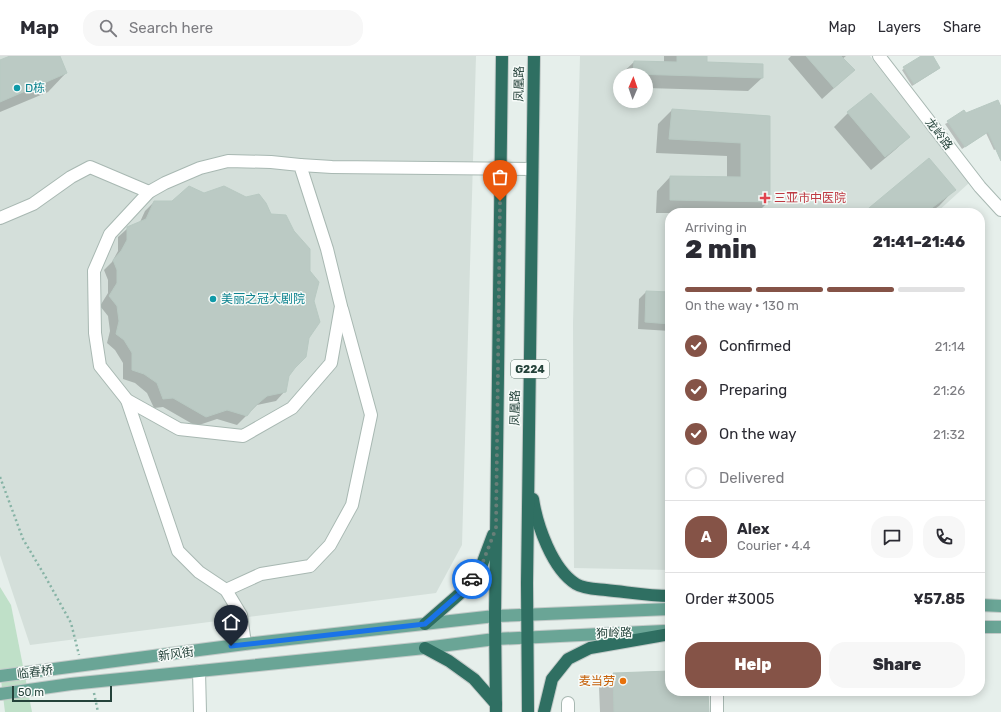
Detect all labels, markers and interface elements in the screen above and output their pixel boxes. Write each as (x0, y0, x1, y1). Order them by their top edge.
search box (83, 10, 363, 46)
text: Map (20, 16, 59, 39)
icon: search (97, 17, 119, 39)
text: Search here (129, 19, 213, 37)
text: Map (829, 19, 856, 36)
text: Layers (878, 19, 921, 36)
text: Share (943, 19, 981, 36)
street label: 凤凰路 (512, 66, 526, 102)
north arrow (613, 68, 653, 108)
map controls (613, 68, 653, 108)
place label: D栋 (25, 81, 45, 95)
marker: D栋 (12, 83, 22, 93)
street label: 龙岭路 (922, 116, 956, 152)
pin (483, 160, 517, 201)
icon: bag (489, 166, 511, 188)
place label: 三亚市中医院 (774, 191, 846, 205)
marker: 三亚市中医院 (759, 192, 771, 204)
text: Arriving in (685, 220, 747, 235)
text: 21:41–21:46 (873, 233, 965, 251)
text: 2 min (685, 234, 757, 265)
place label: 美丽之冠大剧院 (221, 292, 305, 306)
marker: 美丽之冠大剧院 (208, 294, 218, 304)
text: On the way · 130 m (685, 298, 799, 313)
icon: check (685, 335, 707, 357)
text: Confirmed (719, 337, 791, 355)
text: 21:14 (935, 339, 965, 354)
road number: G224 (511, 360, 549, 378)
icon: check (685, 379, 707, 401)
text: Preparing (719, 381, 787, 399)
text: 21:26 (933, 383, 965, 398)
street label: 凤凰路 (508, 390, 522, 426)
icon: check (685, 423, 707, 445)
text: On the way (719, 425, 797, 443)
text: 21:32 (933, 427, 965, 442)
text: Delivered (719, 469, 784, 487)
button: chat (871, 516, 913, 558)
button: phone (923, 516, 965, 558)
text: Alex (737, 520, 770, 538)
text: A (701, 528, 711, 546)
text: Courier · 4.4 (737, 538, 811, 553)
courier (452, 559, 492, 599)
icon: car (461, 568, 483, 590)
text: Order #3005 (685, 590, 775, 608)
text: ¥57.85 (913, 590, 965, 608)
pin (214, 605, 248, 646)
icon: home (220, 611, 242, 633)
street label: 狗岭路 (596, 625, 632, 641)
button: Help (685, 642, 821, 688)
button: Share (829, 642, 965, 688)
street label: 新风街 (157, 645, 195, 663)
street label: 临春桥 (16, 663, 54, 681)
place label: 麦当劳 (579, 674, 615, 688)
marker: 麦当劳 (618, 676, 628, 686)
scale bar (12, 684, 112, 703)
text: 50 m (18, 686, 44, 699)

